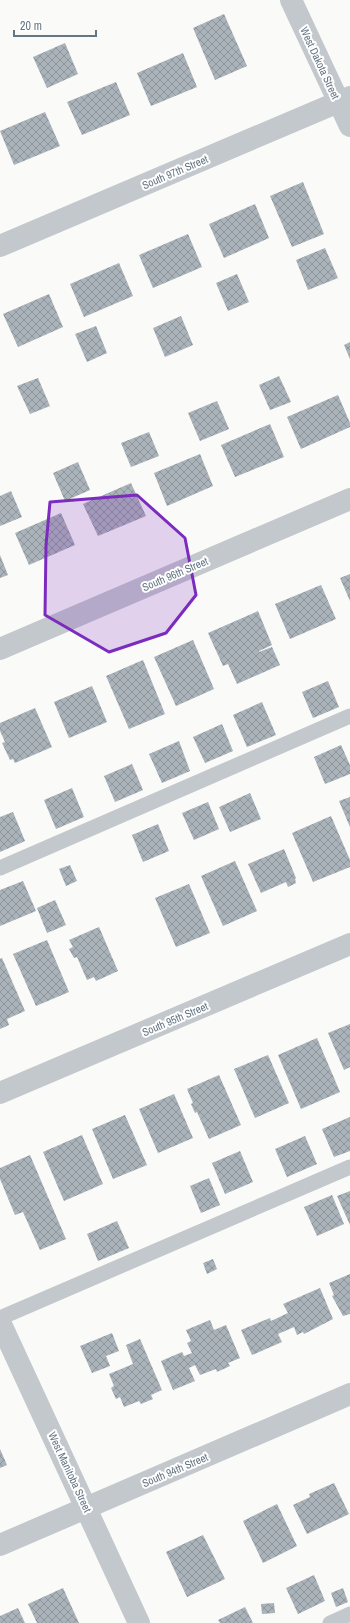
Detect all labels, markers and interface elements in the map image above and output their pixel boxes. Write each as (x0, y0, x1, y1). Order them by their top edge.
scale bar (14, 12, 96, 38)
text: 20 m (20, 18, 42, 34)
street label: West Dakota Street (297, 25, 343, 102)
street label: South 97th Street (140, 152, 211, 192)
street label: South 96th Street (140, 554, 211, 594)
street label: South 95th Street (140, 999, 211, 1039)
street label: West Manitoba Street (45, 1430, 95, 1515)
street label: South 94th Street (140, 1450, 211, 1490)

